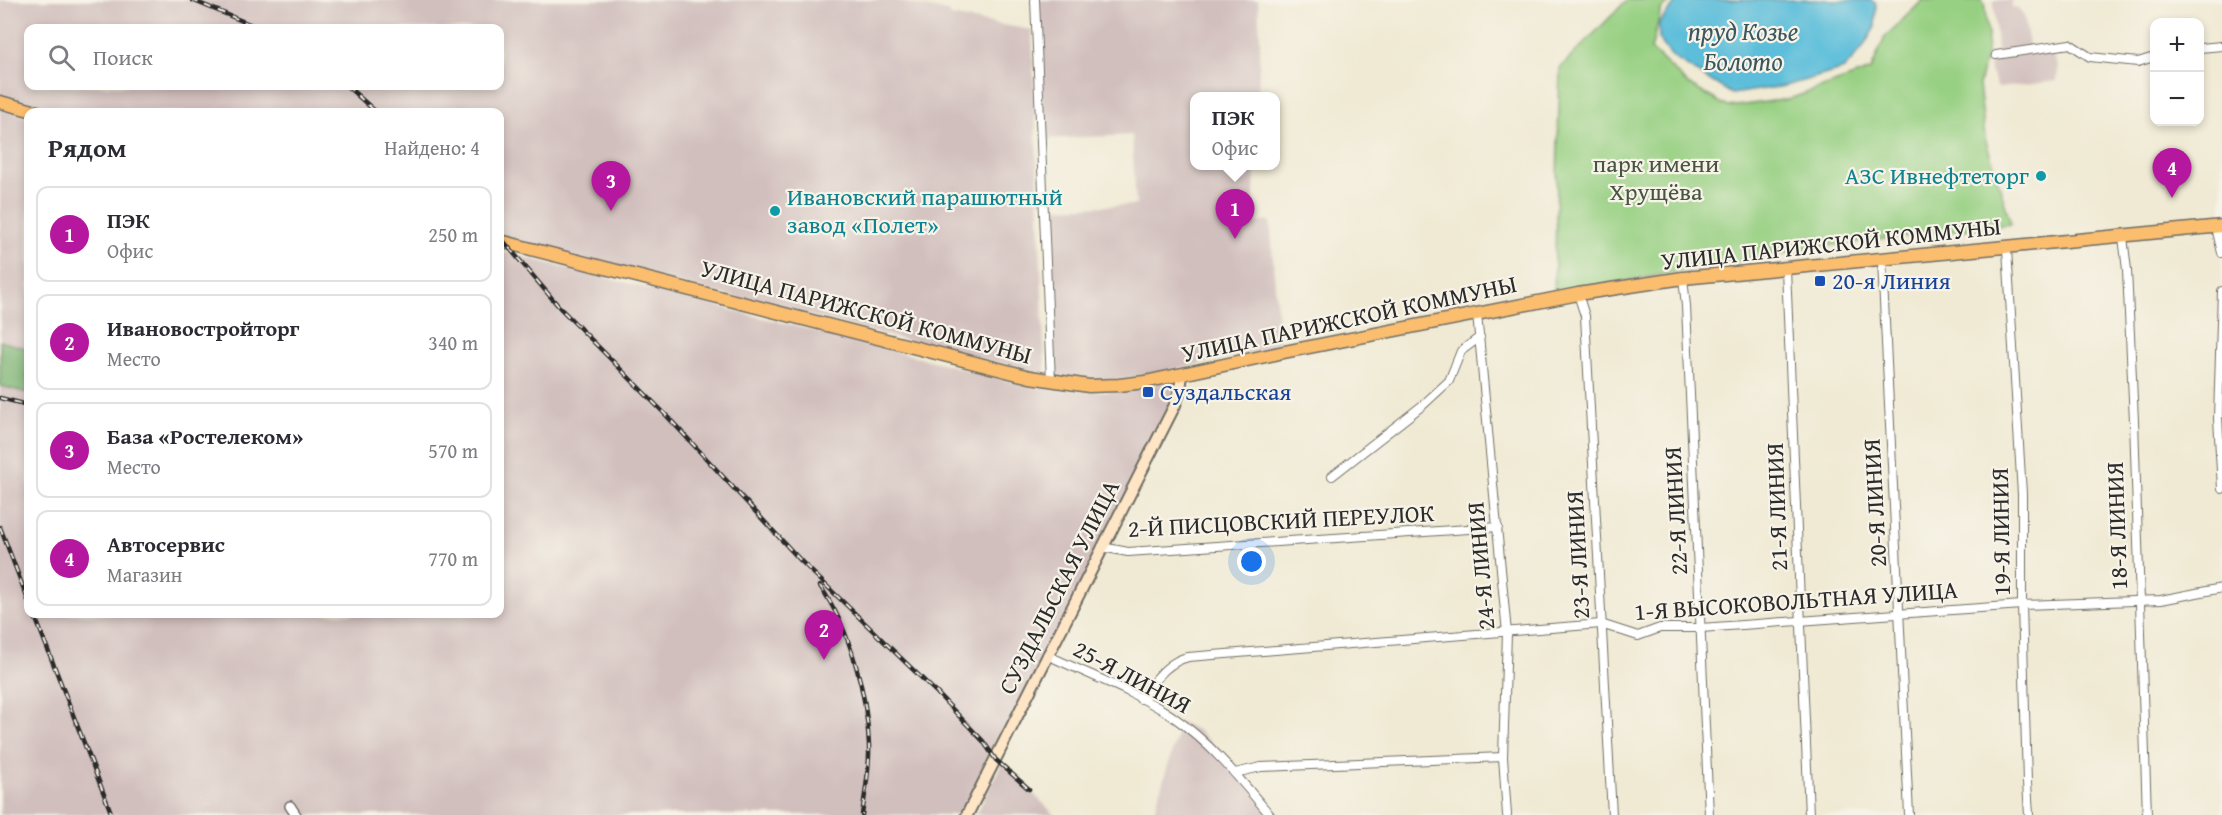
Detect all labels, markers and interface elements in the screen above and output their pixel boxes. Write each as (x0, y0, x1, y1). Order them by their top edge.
water label: пруд Козье Болото (1688, 11, 1798, 80)
map controls (2150, 18, 2204, 126)
button: + (2150, 18, 2204, 72)
search box (24, 24, 504, 90)
icon: search (45, 41, 78, 74)
text: Поиск (93, 41, 153, 73)
button: − (2150, 72, 2204, 126)
popup (1190, 92, 1280, 170)
text: ПЭК (1212, 101, 1255, 133)
text: Рядом (48, 128, 126, 167)
text: Найдено: 4 (384, 133, 480, 162)
text: Офис (1212, 133, 1258, 162)
park label: парк имени Хрущёва (1593, 146, 1719, 209)
pin: 4 (2152, 148, 2192, 198)
place label: АЗС Ивнефтеторг (1845, 158, 2029, 193)
pin: 3 (592, 162, 630, 211)
marker: АЗС Ивнефтеторг (2034, 169, 2048, 183)
place label: Ивановский парашютный завод «Полет» (787, 179, 1063, 242)
pin: 1 (1216, 190, 1254, 239)
text: ПЭК (107, 204, 150, 236)
marker: Ивановский парашютный завод «Полет» (768, 204, 782, 218)
street label: УЛИЦА ПАРИЖСКОЙ КОММУНЫ (1659, 208, 2003, 279)
text: 1 (64, 220, 75, 249)
text: 250 m (428, 220, 478, 249)
text: Офис (107, 236, 153, 265)
street label: УЛИЦА ПАРИЖСКОЙ КОММУНЫ (697, 250, 1036, 373)
place label: 20-я Линия (1832, 263, 1951, 298)
street label: УЛИЦА ПАРИЖСКОЙ КОММУНЫ (1178, 266, 1520, 371)
marker: 20-я Линия (1813, 274, 1827, 288)
text: Ивановостройторг (107, 312, 299, 344)
text: 2 (64, 328, 75, 357)
text: 340 m (428, 328, 478, 357)
text: Место (107, 344, 161, 373)
place label: Суздальская (1160, 374, 1291, 409)
marker: Суздальская (1141, 385, 1155, 399)
text: База «Ростелеком» (107, 420, 303, 452)
text: 3 (64, 436, 75, 465)
text: 570 m (428, 436, 478, 465)
street label: 20-Я ЛИНИЯ (1854, 438, 1895, 568)
street label: 21-Я ЛИНИЯ (1757, 442, 1796, 572)
street label: 22-Я ЛИНИЯ (1655, 446, 1696, 576)
text: Место (107, 452, 161, 481)
street label: 18-Я ЛИНИЯ (2097, 461, 2136, 591)
street label: 19-Я ЛИНИЯ (1982, 468, 2019, 596)
street label: СУЗДАЛЬСКАЯ УЛИЦА (989, 473, 1128, 700)
street label: 23-Я ЛИНИЯ (1557, 490, 1598, 620)
street label: 2-Й ПИСЦОВСКИЙ ПЕРЕУЛОК (1127, 495, 1435, 546)
street label: 24-Я ЛИНИЯ (1457, 501, 1504, 631)
text: Автосервис (107, 528, 225, 560)
text: 4 (64, 544, 75, 573)
text: 770 m (428, 544, 478, 573)
your location (1237, 547, 1266, 576)
text: Магазин (107, 560, 182, 589)
street label: 1-Я ВЫСОКОВОЛЬТНАЯ УЛИЦА (1633, 572, 1959, 629)
pin: 2 (804, 610, 844, 660)
street label: 25-Я ЛИНИЯ (1067, 631, 1197, 722)

